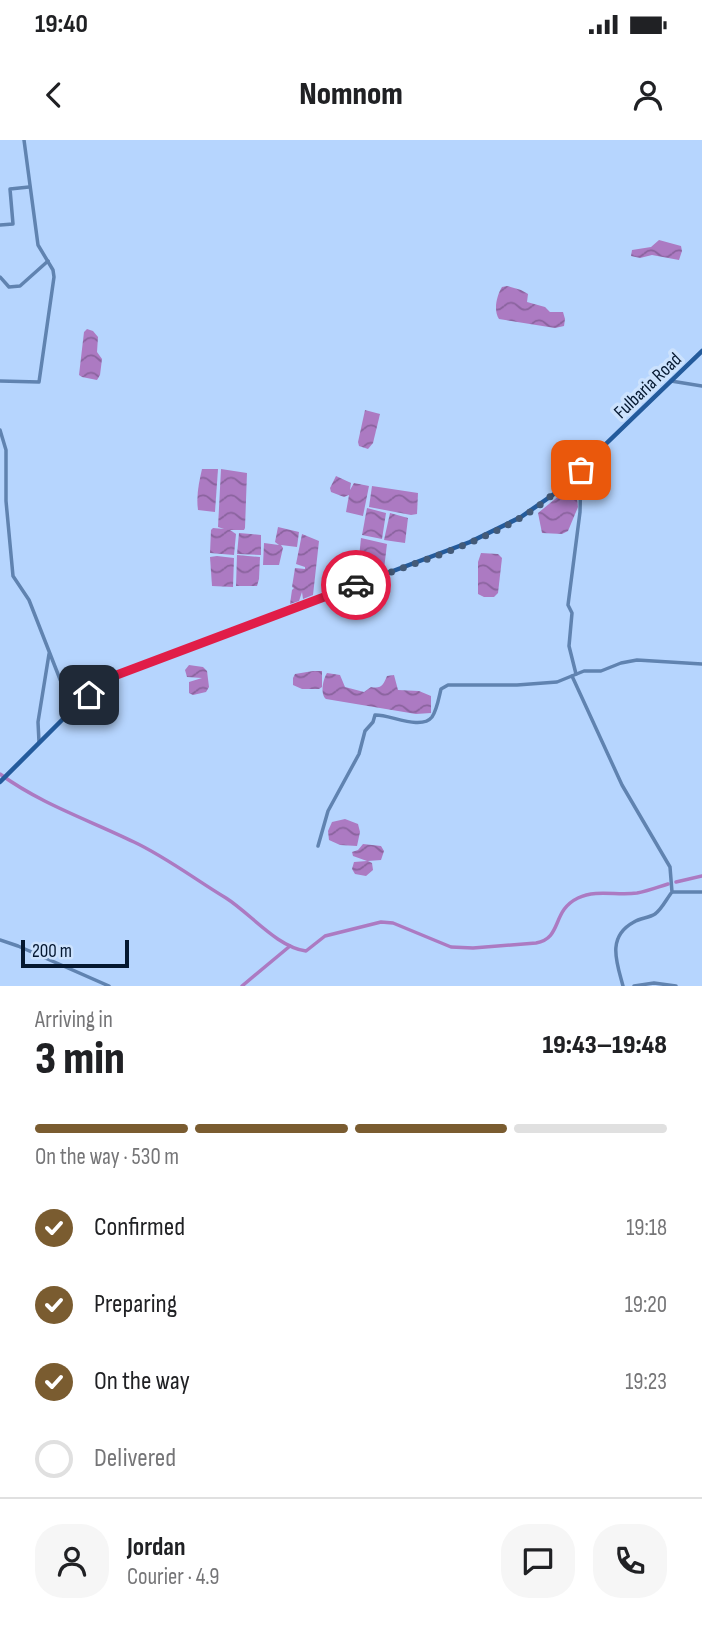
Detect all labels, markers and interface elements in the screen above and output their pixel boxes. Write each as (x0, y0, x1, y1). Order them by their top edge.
text: 19:40 (35, 9, 88, 40)
text: Nomnom (299, 75, 403, 114)
icon: back (35, 76, 73, 114)
icon: person (629, 76, 667, 114)
street label: Fulbaria Road (610, 348, 687, 424)
pin (551, 440, 611, 500)
icon: bag (562, 451, 600, 489)
courier (321, 550, 391, 620)
icon: car (337, 566, 375, 604)
pin (59, 665, 119, 725)
icon: home (70, 676, 108, 714)
scale bar (21, 937, 130, 969)
text: 200 m (32, 940, 72, 963)
text: Arriving in (35, 1006, 113, 1034)
text: 19:43–19:48 (542, 1030, 667, 1061)
text: 3 min (35, 1032, 125, 1087)
text: On the way · 530 m (35, 1143, 179, 1171)
icon: check (35, 1209, 73, 1247)
text: Confirmed (94, 1212, 185, 1243)
text: 19:18 (626, 1214, 667, 1242)
icon: check (35, 1286, 73, 1324)
text: Preparing (94, 1289, 177, 1320)
text: 19:20 (625, 1291, 667, 1319)
icon: check (35, 1363, 73, 1401)
text: On the way (94, 1366, 190, 1397)
text: 19:23 (625, 1368, 667, 1396)
text: Delivered (94, 1443, 176, 1474)
button: person (35, 1524, 109, 1598)
button: chat (501, 1524, 575, 1598)
button: phone (593, 1524, 667, 1598)
text: Jordan (127, 1532, 185, 1563)
text: Courier · 4.9 (127, 1563, 219, 1591)

